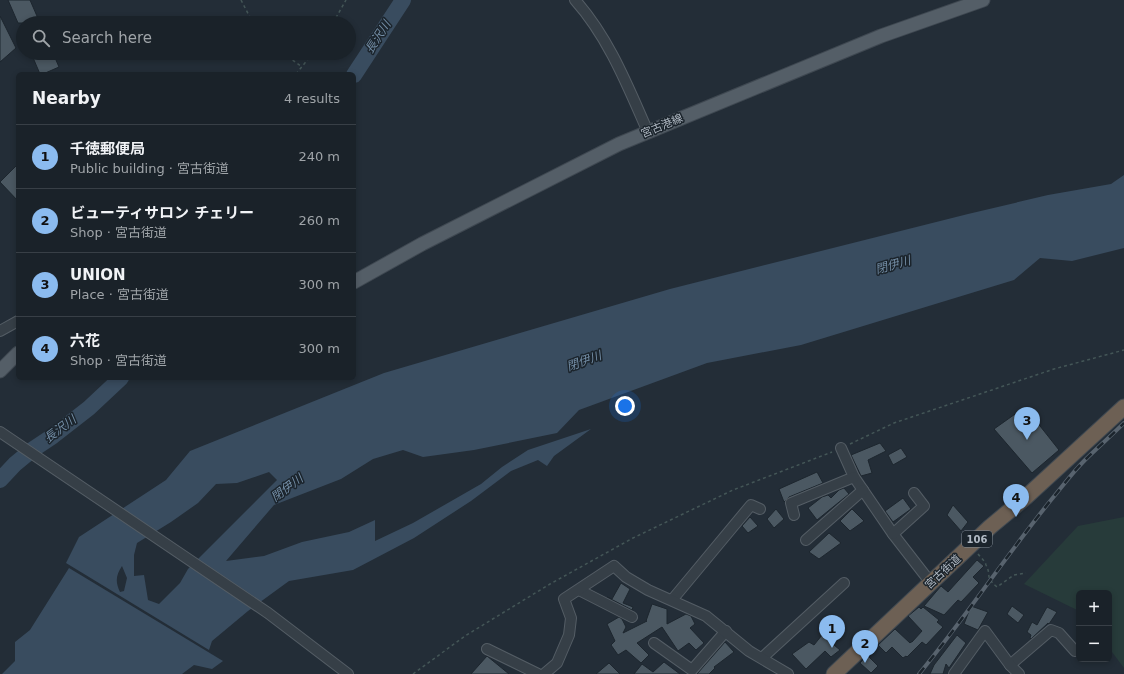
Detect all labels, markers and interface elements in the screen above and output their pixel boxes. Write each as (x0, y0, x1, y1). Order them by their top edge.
search box (16, 16, 356, 60)
water label: 長沢川 (362, 16, 395, 56)
icon: search (30, 27, 52, 49)
text: Search here (62, 29, 152, 47)
text: Nearby (32, 88, 101, 108)
text: 4 results (284, 91, 340, 106)
street label: 宮古港線 (639, 111, 685, 141)
text: 千徳郵便局 (70, 140, 145, 158)
text: 1 (40, 149, 50, 164)
text: 240 m (298, 149, 340, 164)
text: Public building · 宮古街道 (70, 161, 229, 176)
text: ビューティサロン チェリー (70, 204, 254, 222)
text: 2 (40, 213, 50, 228)
text: 260 m (298, 213, 340, 228)
text: Shop · 宮古街道 (70, 225, 167, 240)
water label: 閉伊川 (874, 253, 914, 277)
text: UNION (70, 266, 126, 284)
text: 3 (40, 277, 50, 292)
text: 300 m (298, 277, 340, 292)
text: Place · 宮古街道 (70, 287, 169, 302)
text: 六花 (70, 332, 100, 350)
text: 4 (40, 341, 50, 356)
text: 300 m (298, 341, 340, 356)
water label: 閉伊川 (565, 348, 605, 374)
text: Shop · 宮古街道 (70, 353, 167, 368)
your location (615, 396, 635, 416)
pin: 3 (1014, 407, 1040, 440)
water label: 長沢川 (41, 411, 80, 445)
water label: 閉伊川 (268, 470, 307, 504)
pin: 4 (1003, 484, 1029, 517)
road number: 106 (962, 531, 992, 547)
street label: 宮古街道 (922, 552, 964, 592)
map controls (1076, 590, 1112, 662)
button: + (1076, 590, 1112, 626)
pin: 1 (819, 615, 845, 648)
button: − (1076, 626, 1112, 662)
pin: 2 (852, 630, 878, 663)

